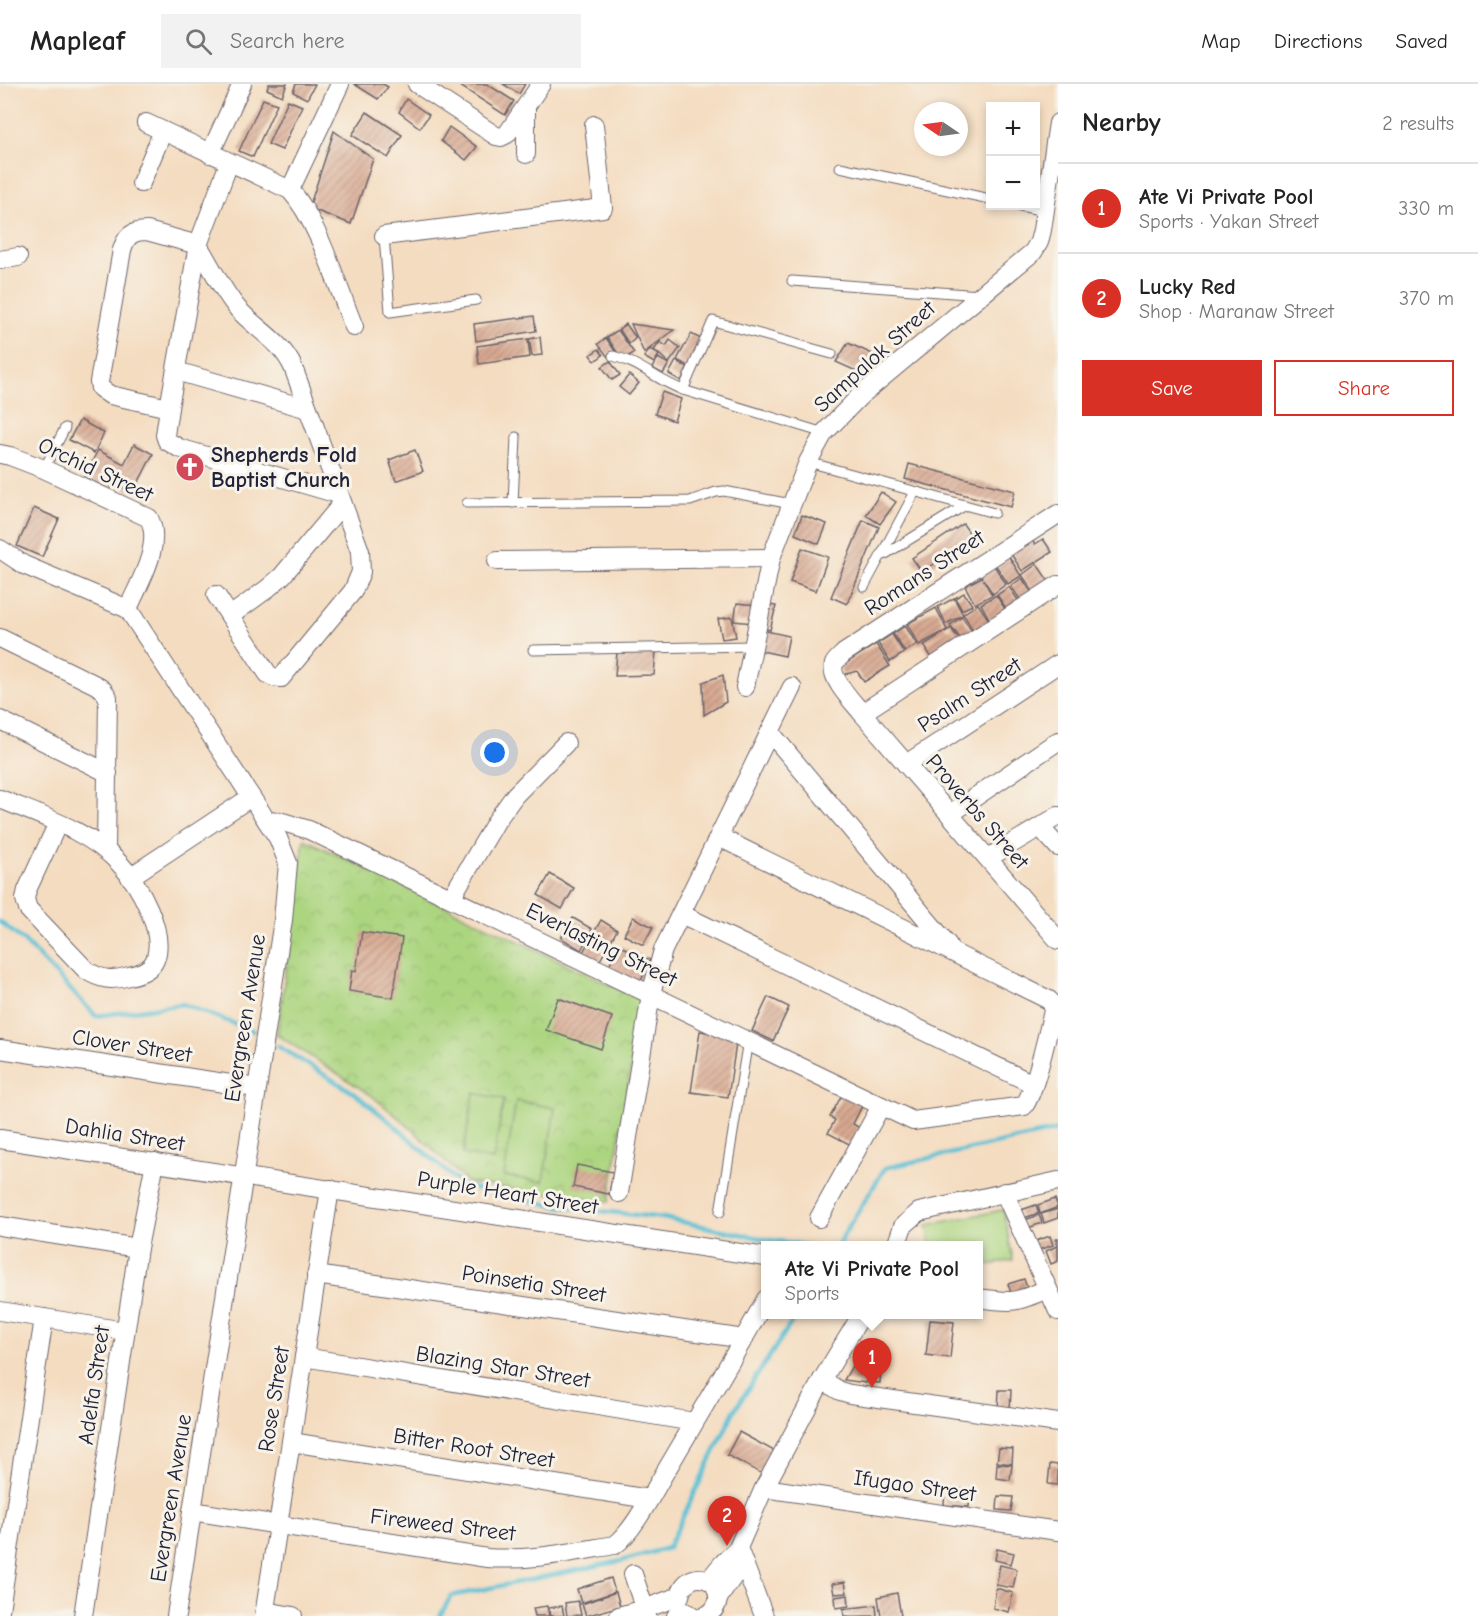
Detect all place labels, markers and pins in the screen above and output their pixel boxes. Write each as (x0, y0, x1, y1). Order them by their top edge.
place label: Shepherds Fold Baptist Church (211, 442, 357, 493)
church icon: Shepherds Fold Baptist Church (174, 451, 206, 483)
pin: 1 (852, 1338, 892, 1388)
pin: 2 (708, 1496, 746, 1546)

